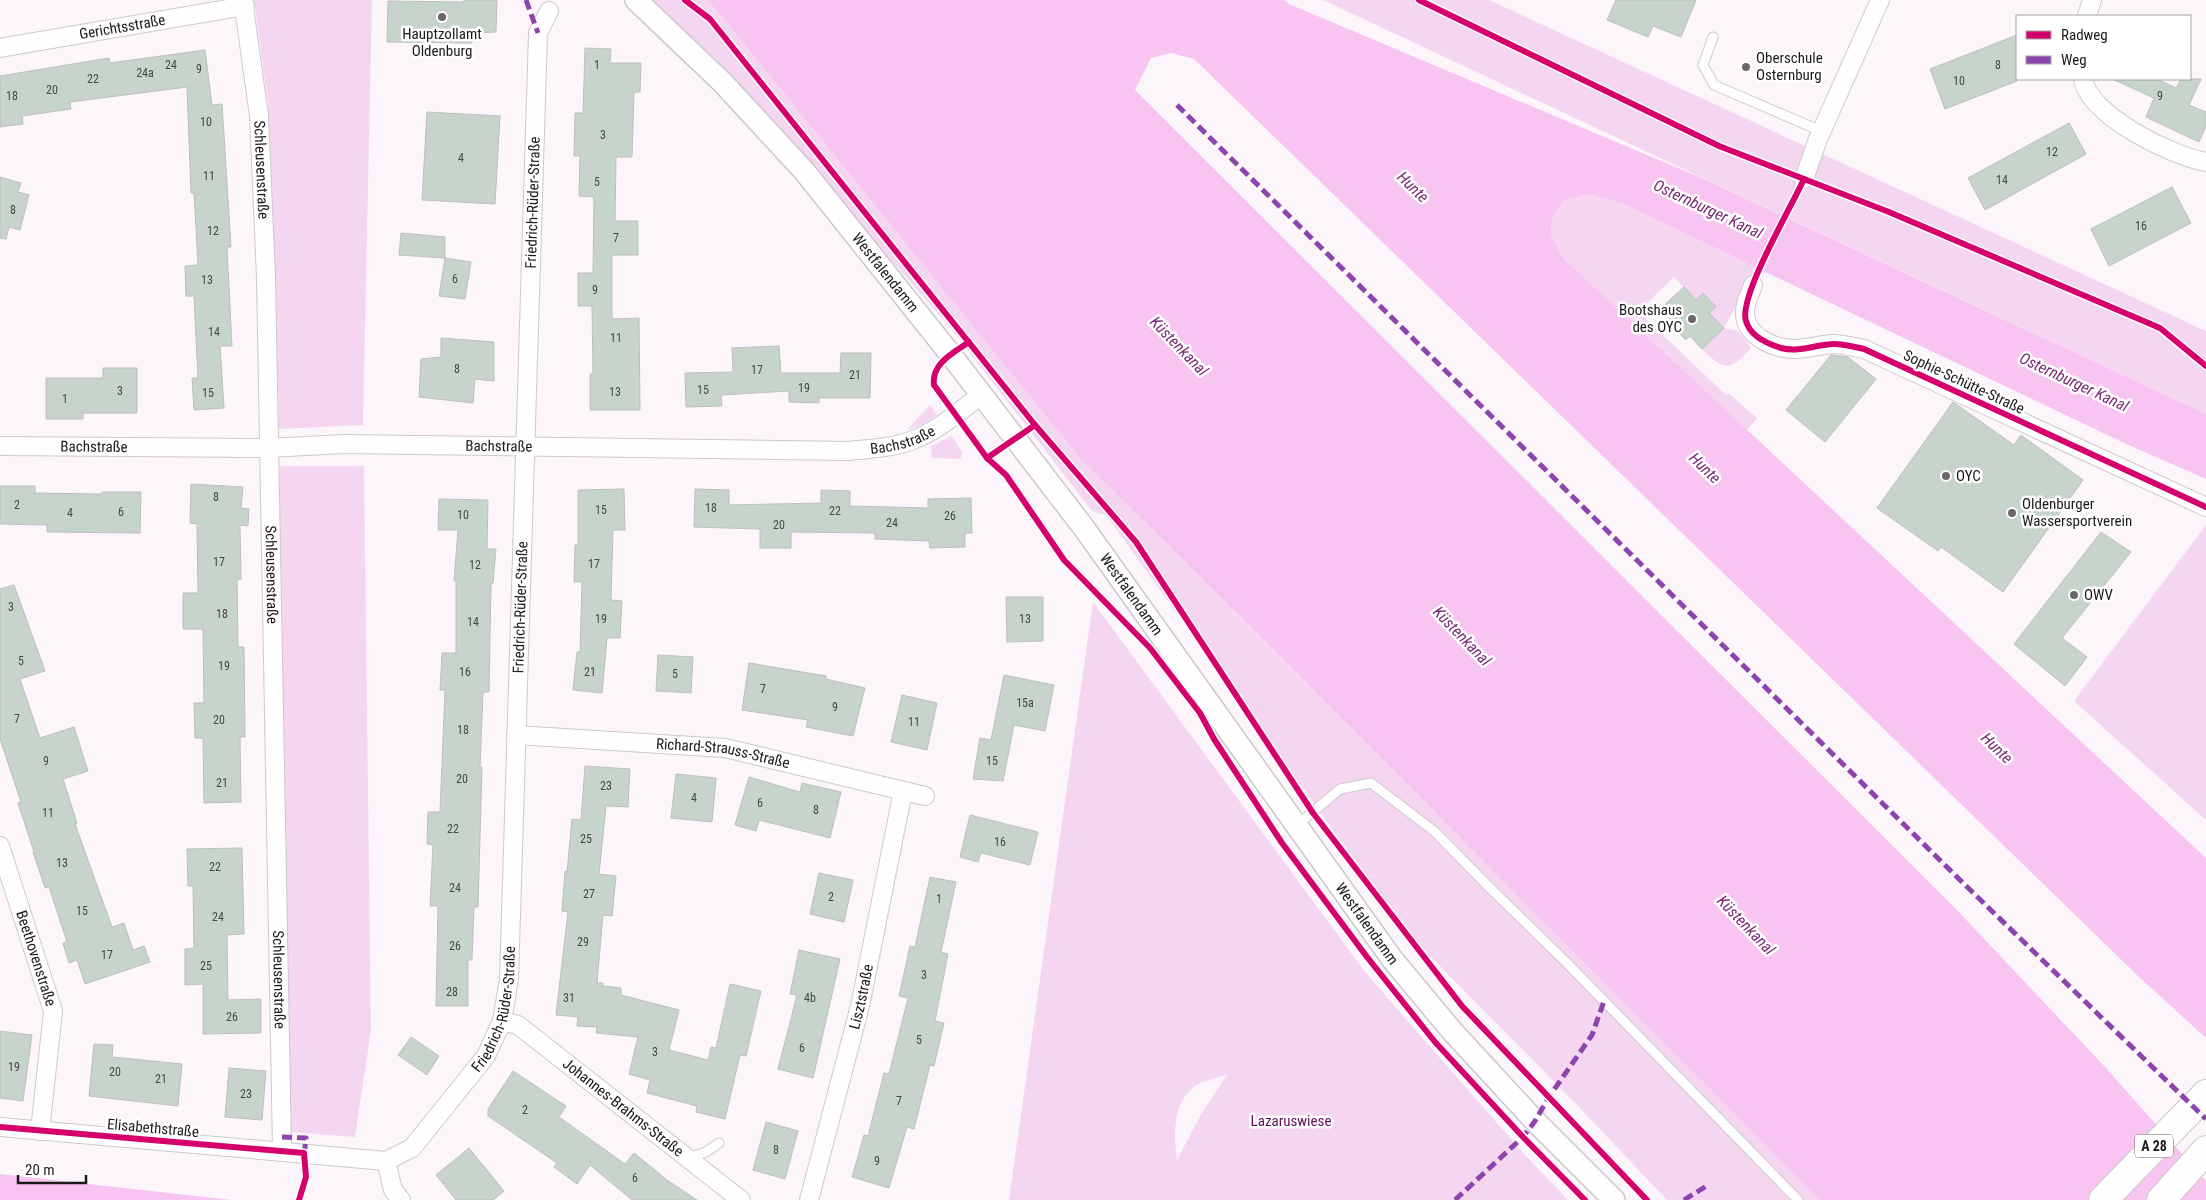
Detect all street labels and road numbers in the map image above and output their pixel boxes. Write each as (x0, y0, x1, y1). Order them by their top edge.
street label: Gerichtsstraße (78, 11, 167, 43)
street label: Schleusenstraße (250, 120, 272, 219)
street label: Friedrich-Rüder-Straße (522, 136, 544, 269)
street label: Westfalendamm (848, 229, 922, 316)
street label: Sophie-Schütte-Straße (1901, 346, 2027, 418)
street label: Bachstraße (869, 422, 938, 458)
street label: Bachstraße (60, 437, 128, 456)
street label: Bachstraße (465, 437, 533, 456)
street label: Schleusenstraße (262, 525, 281, 624)
street label: Friedrich-Rüder-Straße (509, 541, 531, 674)
street label: Westfalendamm (1096, 550, 1167, 639)
street label: Richard-Strauss-Straße (655, 735, 792, 772)
street label: Westfalendamm (1331, 879, 1402, 968)
street label: Beethovenstraße (12, 908, 60, 1009)
street label: Schleusenstraße (269, 930, 289, 1029)
street label: Friedrich-Rüder-Straße (468, 946, 519, 1076)
street label: Lisztstraße (845, 963, 877, 1031)
street label: Johannes-Brahms-Straße (559, 1054, 687, 1160)
street label: Elisabethstraße (106, 1115, 200, 1141)
road number: A 28 (2135, 1134, 2173, 1158)

